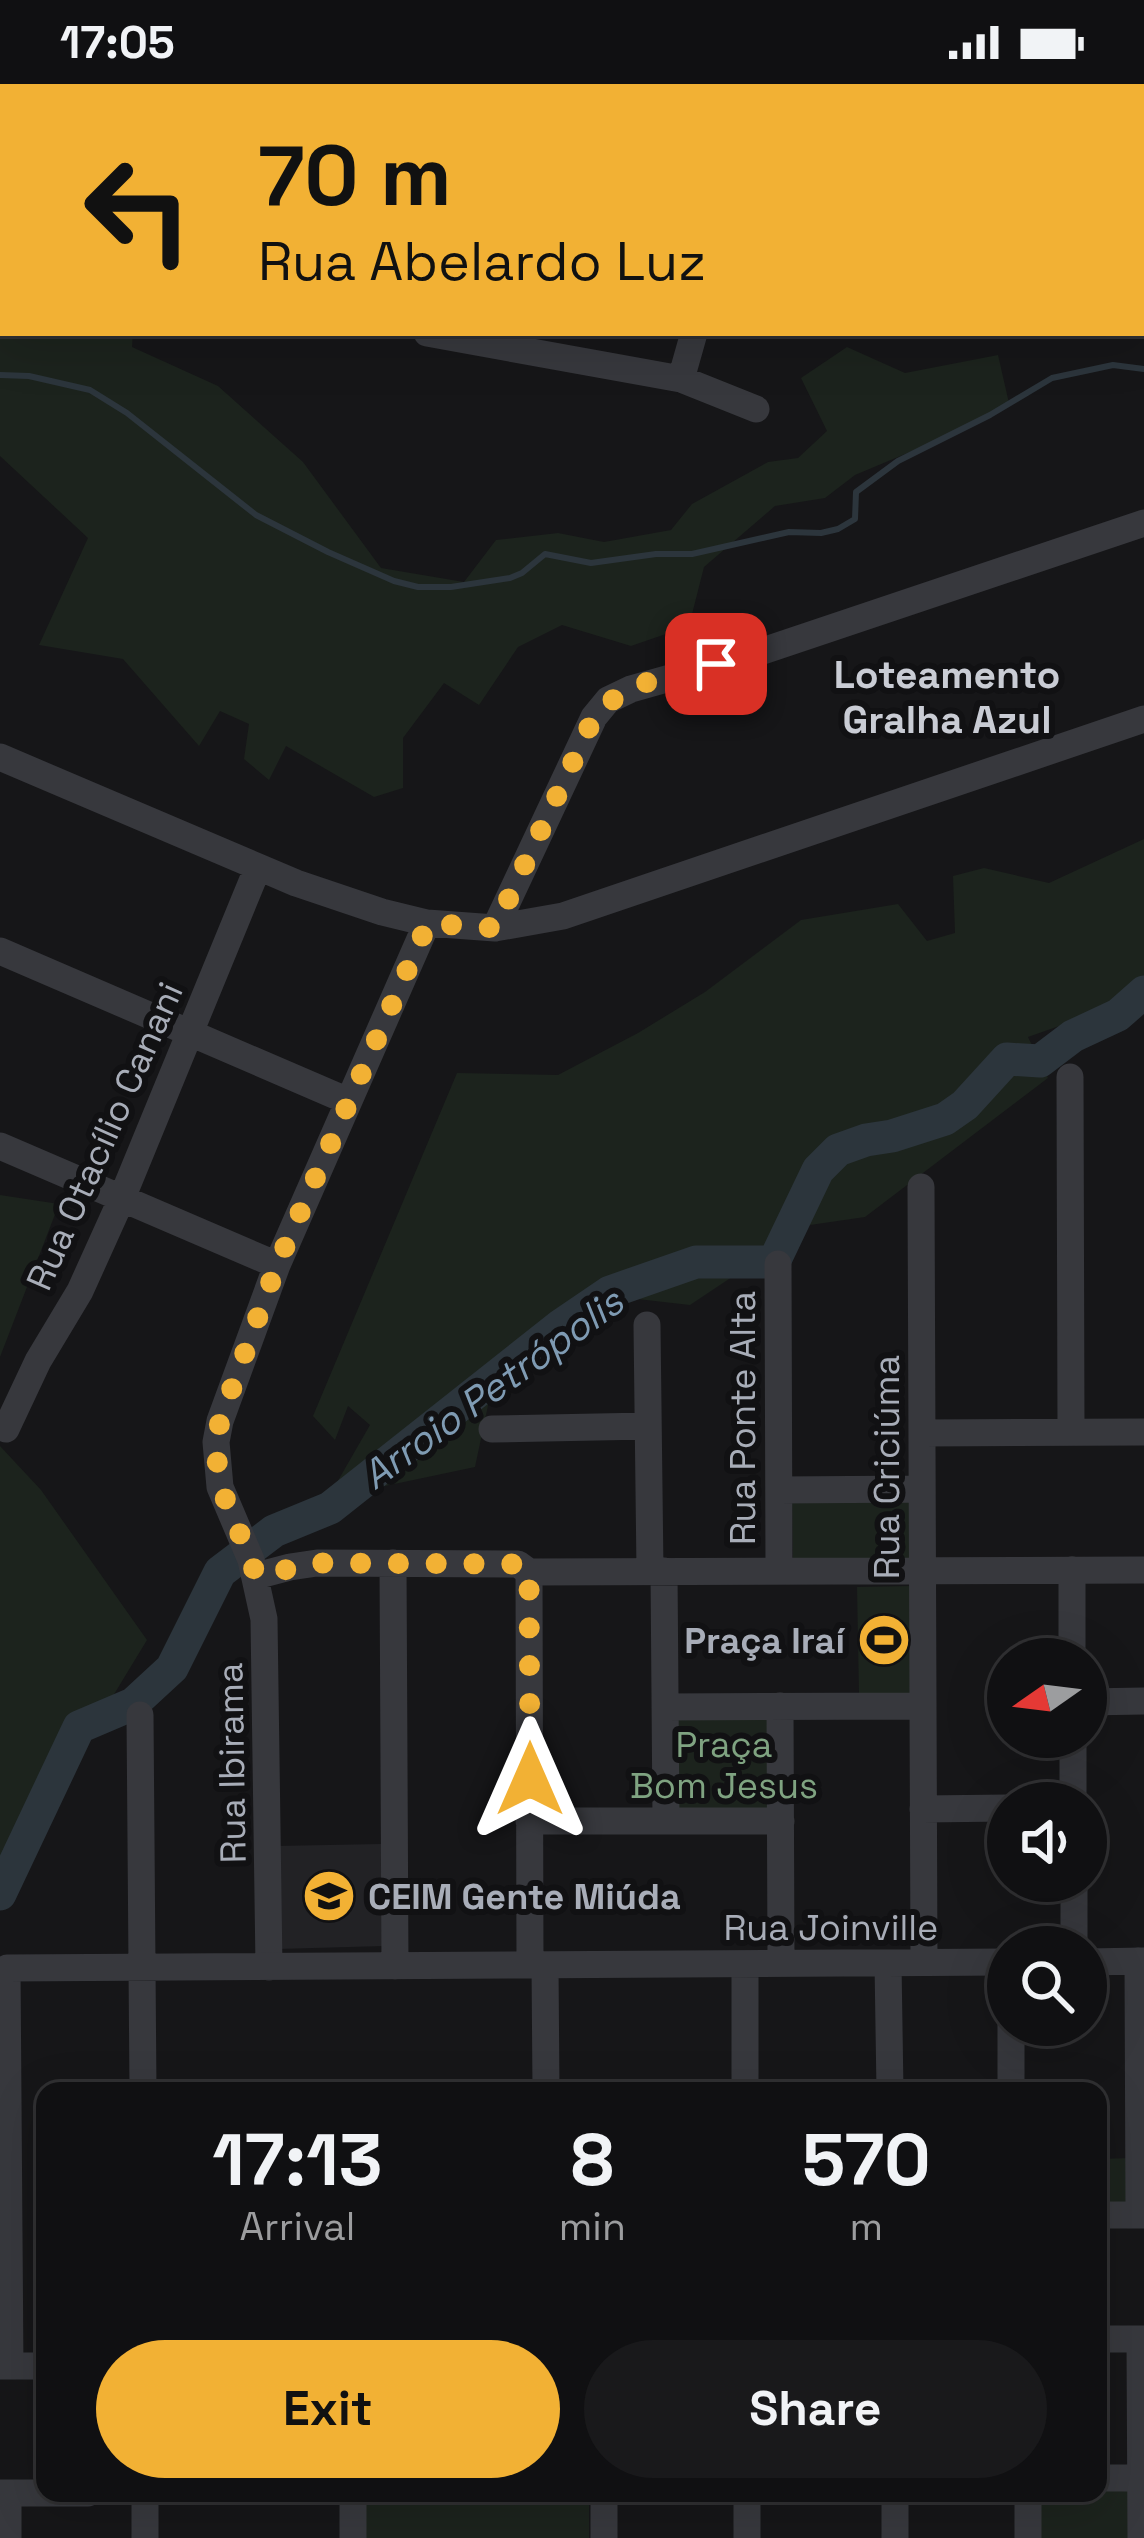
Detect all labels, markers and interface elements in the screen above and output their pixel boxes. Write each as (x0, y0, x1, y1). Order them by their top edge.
text: 17:05 (60, 14, 175, 71)
text: 70 m (258, 122, 452, 230)
icon: left (60, 132, 216, 288)
text: Rua Abelardo Luz (258, 227, 706, 296)
pin (665, 613, 767, 715)
icon: arrive (683, 631, 749, 697)
district label: Loteamento Gralha Azul (834, 650, 1060, 744)
street label: Rua Otacílio Canani (16, 975, 194, 1298)
water label: Arroio Petrópolis (352, 1276, 634, 1500)
street label: Rua Ponte Alta (720, 1291, 766, 1545)
street label: Rua Criciúma (864, 1355, 910, 1579)
sports icon: Praça Iraí (856, 1612, 912, 1668)
place label: Praça Iraí (684, 1618, 845, 1664)
north arrow (987, 1638, 1107, 1758)
map controls (987, 1638, 1107, 2046)
street label: Rua Ibirama (207, 1662, 257, 1864)
position arrow (467, 1716, 593, 1842)
park label: Praça Bom Jesus (630, 1722, 818, 1809)
button: sound (987, 1782, 1107, 1902)
school or university icon: CEIM Gente Miúda (301, 1868, 357, 1924)
place label: CEIM Gente Miúda (368, 1874, 681, 1920)
street label: Rua Joinville (724, 1905, 938, 1951)
button: search (987, 1926, 1107, 2046)
text: 17:13 (212, 2114, 383, 2206)
text: 8 (571, 2114, 614, 2206)
text: 570 (802, 2114, 931, 2206)
text: Arrival (239, 2202, 355, 2251)
text: min (559, 2202, 626, 2251)
text: m (850, 2202, 883, 2251)
button: Exit (96, 2340, 560, 2478)
button: Share (584, 2340, 1047, 2478)

